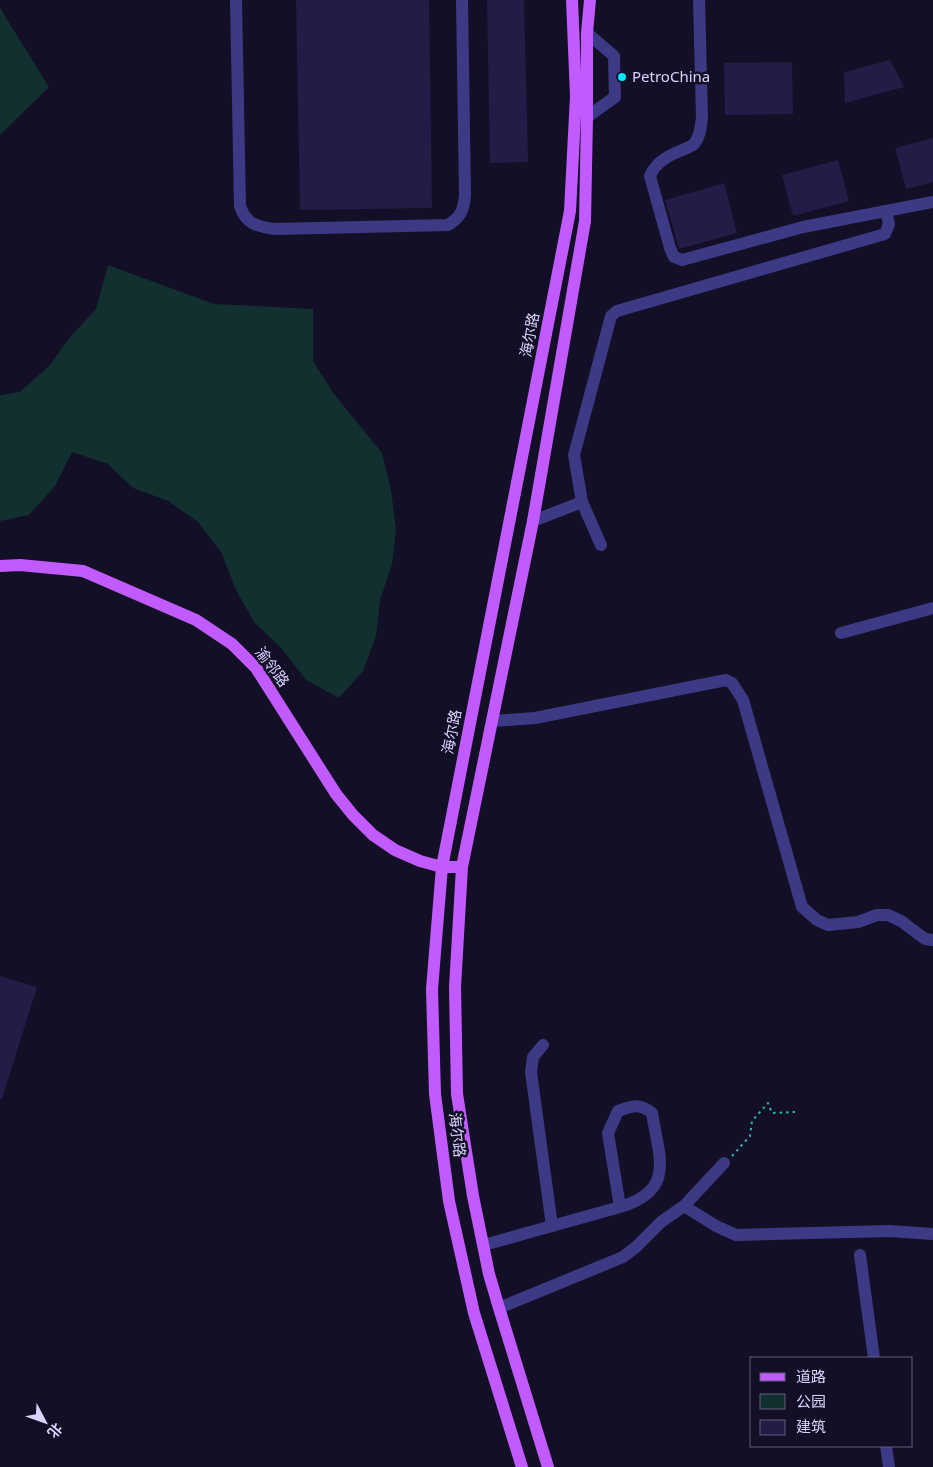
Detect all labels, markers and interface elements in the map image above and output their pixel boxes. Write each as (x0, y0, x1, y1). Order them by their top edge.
place label: PetroChina (632, 66, 710, 86)
marker: PetroChina (616, 71, 628, 83)
street label: 海尔路 (515, 311, 543, 359)
street label: 渝邻路 (251, 642, 294, 690)
street label: 海尔路 (437, 708, 465, 756)
street label: 海尔路 (445, 1111, 471, 1158)
legend (750, 1357, 913, 1447)
text: 道路 (796, 1366, 826, 1386)
text: 公园 (796, 1391, 826, 1411)
north arrow (20, 1397, 70, 1447)
text: 建筑 (796, 1416, 826, 1436)
text: 北 (43, 1419, 67, 1442)

